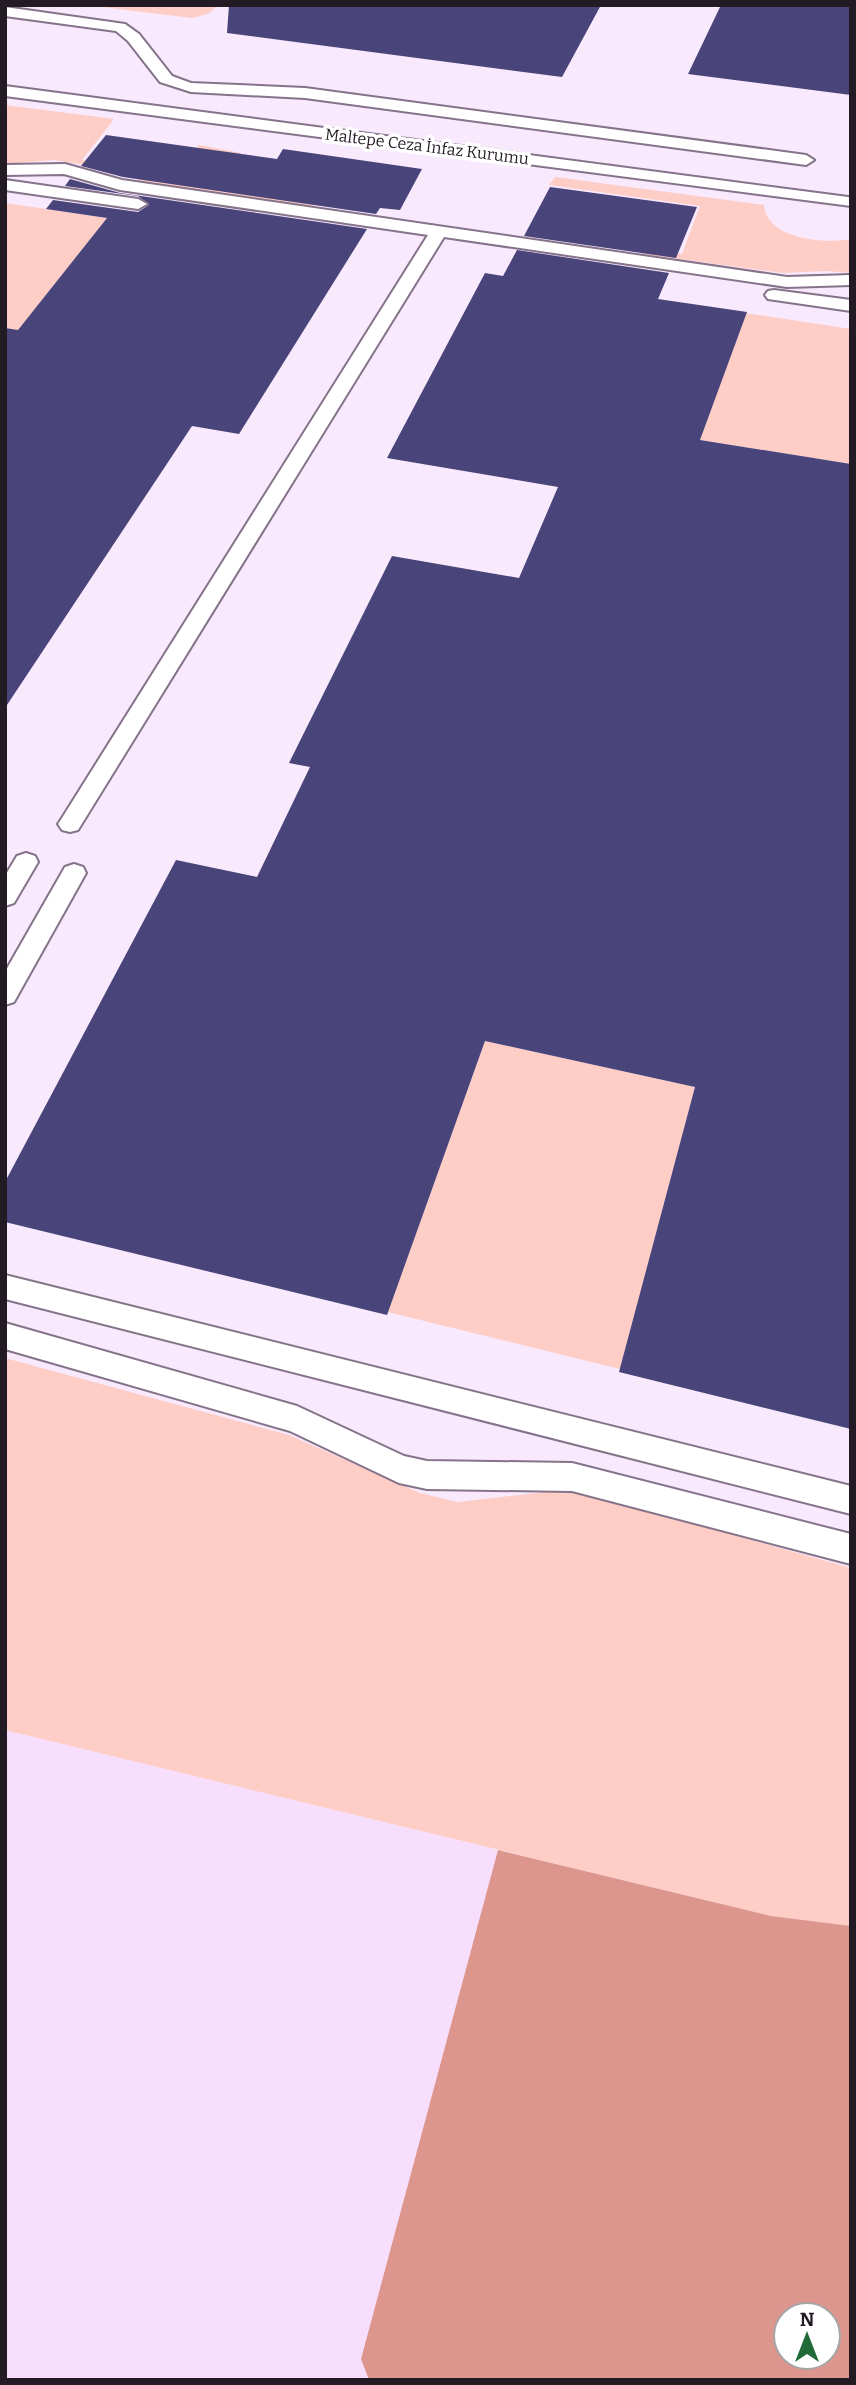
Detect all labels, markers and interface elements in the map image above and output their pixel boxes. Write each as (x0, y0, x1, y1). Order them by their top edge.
street label: Maltepe Ceza İnfaz Kurumu (324, 125, 530, 168)
north arrow (772, 2301, 842, 2371)
text: N (800, 2308, 815, 2331)

